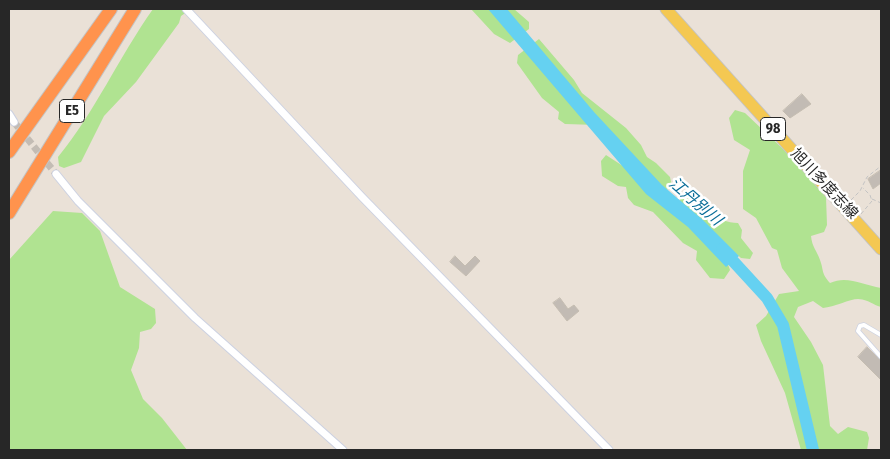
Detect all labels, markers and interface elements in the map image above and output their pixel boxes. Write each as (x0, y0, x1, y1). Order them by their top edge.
road number: E5 (60, 100, 84, 122)
road number: 98 (760, 118, 786, 140)
street label: 旭川多度志線 (787, 145, 861, 223)
water label: 江丹別川 (665, 174, 725, 230)

